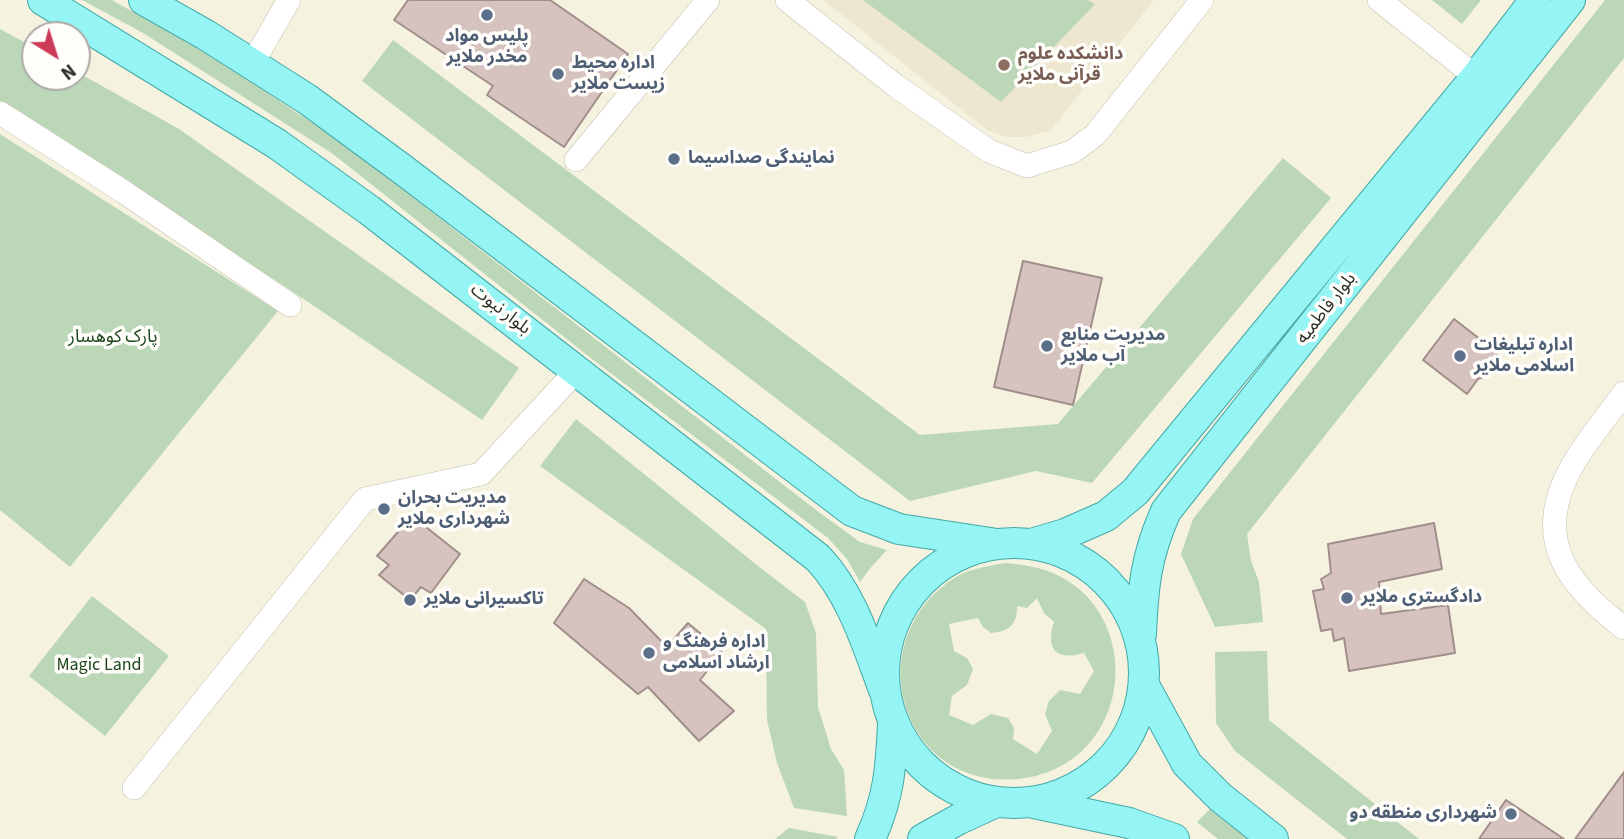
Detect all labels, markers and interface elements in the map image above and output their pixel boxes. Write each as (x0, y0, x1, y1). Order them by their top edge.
marker: پلیس مواد مخدر ملایر (479, 7, 495, 23)
north arrow (21, 21, 91, 91)
place label: پلیس مواد مخدر ملایر (445, 26, 529, 68)
place label: دانشکده علوم قرآنی ملایر (1018, 44, 1123, 86)
place label: اداره محیط زیست ملایر (572, 53, 665, 96)
text: N (55, 57, 81, 86)
marker: دانشکده علوم قرآنی ملایر (996, 57, 1012, 73)
marker: اداره محیط زیست ملایر (550, 66, 566, 82)
place label: نمایندگی صداسیما (688, 148, 835, 170)
marker: نمایندگی صداسیما (666, 151, 682, 167)
street label: بلوار فاطمیه (1292, 269, 1362, 349)
street label: بلوار نبوت (466, 280, 534, 340)
place label: مدیریت منابع آب ملایر (1061, 325, 1165, 368)
park label: پارک کوهسار (68, 327, 158, 349)
place label: اداره تبلیغات اسلامی ملایر (1474, 335, 1574, 378)
marker: مدیریت منابع آب ملایر (1039, 338, 1055, 354)
marker: اداره تبلیغات اسلامی ملایر (1452, 348, 1468, 364)
place label: مدیریت بحران شهرداری ملایر (398, 488, 510, 530)
marker: مدیریت بحران شهرداری ملایر (376, 501, 392, 517)
place label: دادگستری ملایر (1361, 587, 1482, 609)
place label: تاکسیرانی ملایر (424, 589, 544, 611)
marker: دادگستری ملایر (1339, 590, 1355, 606)
marker: تاکسیرانی ملایر (402, 592, 418, 608)
place label: اداره فرهنگ و ارشاد اسلامی (663, 632, 770, 674)
marker: اداره فرهنگ و ارشاد اسلامی (641, 645, 657, 661)
park label: Magic Land (56, 655, 142, 677)
place label: شهرداری منطقه دو (1350, 803, 1497, 825)
marker: شهرداری منطقه دو (1503, 806, 1519, 822)

